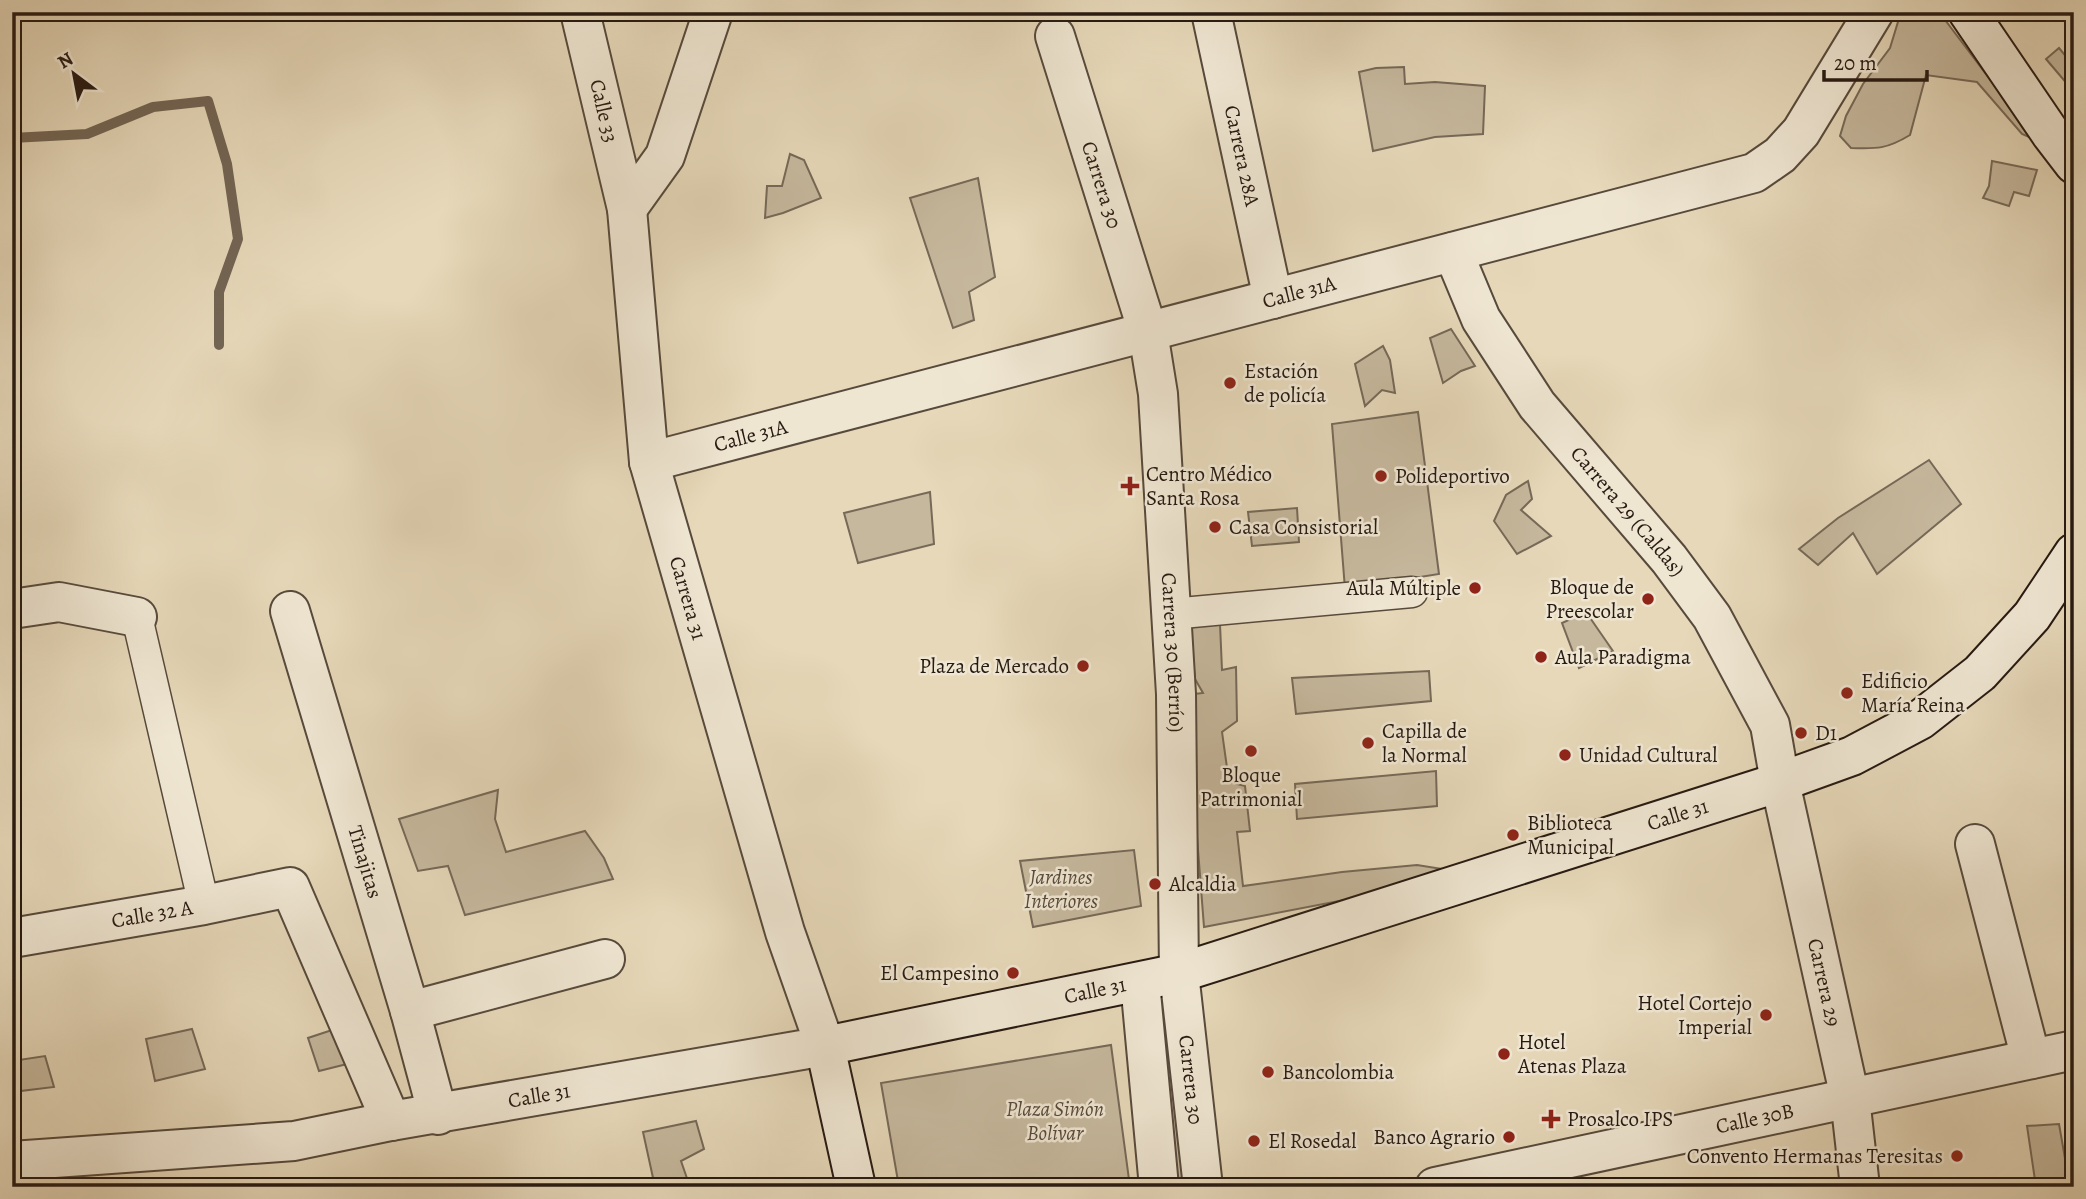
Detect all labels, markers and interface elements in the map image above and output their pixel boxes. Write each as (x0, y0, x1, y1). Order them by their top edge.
north arrow (38, 38, 108, 108)
scale bar (1824, 38, 1927, 82)
text: N (53, 46, 78, 75)
text: 20 m (1834, 49, 1877, 77)
street label: Calle 33 (583, 77, 625, 145)
street label: Carrera 28A (1218, 103, 1267, 209)
street label: Carrera 30 (1075, 138, 1129, 232)
street label: Calle 31A (1259, 269, 1340, 315)
place label: Estación de policía (1244, 357, 1326, 409)
marker: Estación de policía (1222, 375, 1238, 391)
street label: Calle 31A (711, 412, 791, 458)
street label: Carrera 29 (Caldas) (1564, 440, 1691, 582)
place label: Centro Médico Santa Rosa (1146, 460, 1272, 512)
place label: Polideportivo (1395, 462, 1510, 490)
marker: Polideportivo (1373, 468, 1389, 484)
marker: Centro Médico Santa Rosa (1120, 476, 1140, 496)
place label: Casa Consistorial (1229, 513, 1378, 541)
marker: Casa Consistorial (1207, 519, 1223, 535)
street label: Carrera 31 (663, 553, 713, 643)
street label: Carrera 30 (Berrío) (1155, 572, 1190, 733)
place label: Bloque de Preescolar (1546, 573, 1634, 625)
place label: Aula Múltiple (1345, 574, 1461, 602)
marker: Aula Múltiple (1467, 580, 1483, 596)
marker: Bloque de Preescolar (1640, 591, 1656, 607)
place label: Aula Paradigma (1554, 643, 1691, 671)
marker: Aula Paradigma (1533, 649, 1549, 665)
place label: Plaza de Mercado (919, 652, 1069, 680)
marker: Plaza de Mercado (1075, 658, 1091, 674)
place label: Edificio María Reina (1861, 667, 1965, 719)
marker: Edificio María Reina (1839, 685, 1855, 701)
place label: Capilla de la Normal (1382, 717, 1467, 769)
place label: D1 (1815, 719, 1837, 747)
marker: D1 (1793, 725, 1809, 741)
marker: Capilla de la Normal (1360, 735, 1376, 751)
place label: Unidad Cultural (1579, 741, 1717, 769)
marker: Bloque Patrimonial (1243, 743, 1259, 759)
marker: Unidad Cultural (1557, 747, 1573, 763)
place label: Bloque Patrimonial (1200, 761, 1302, 813)
street label: Calle 31 (1643, 792, 1712, 837)
place label: Biblioteca Municipal (1527, 809, 1614, 861)
street label: Tinajitas (341, 822, 389, 902)
marker: Biblioteca Municipal (1505, 827, 1521, 843)
park label: Jardines Interiores (1024, 863, 1098, 915)
place label: Alcaldia (1168, 870, 1237, 898)
marker: Alcaldia (1147, 876, 1163, 892)
street label: Calle 32 A (109, 893, 195, 935)
street label: Carrera 29 (1801, 936, 1848, 1029)
place label: El Campesino (880, 959, 999, 987)
marker: El Campesino (1005, 965, 1021, 981)
street label: Calle 31 (1061, 970, 1129, 1010)
place label: Hotel Cortejo Imperial (1637, 989, 1752, 1041)
marker: Hotel Cortejo Imperial (1758, 1007, 1774, 1023)
place label: Hotel Atenas Plaza (1517, 1028, 1627, 1080)
street label: Carrera 30 (1172, 1033, 1210, 1126)
marker: Hotel Atenas Plaza (1496, 1046, 1512, 1062)
place label: Bancolombia (1282, 1058, 1395, 1086)
marker: Bancolombia (1260, 1064, 1276, 1080)
street label: Calle 31 (506, 1076, 572, 1115)
park label: Plaza Simón Bolívar (1006, 1095, 1104, 1147)
street label: Calle 30B (1713, 1096, 1796, 1140)
place label: Prosalco IPS (1567, 1105, 1674, 1133)
marker: Prosalco IPS (1541, 1109, 1561, 1129)
place label: Banco Agrario (1373, 1123, 1495, 1151)
place label: El Rosedal (1268, 1127, 1356, 1155)
marker: Banco Agrario (1501, 1129, 1517, 1145)
marker: El Rosedal (1246, 1133, 1262, 1149)
place label: Convento Hermanas Teresitas (1687, 1142, 1943, 1170)
marker: Convento Hermanas Teresitas (1949, 1148, 1965, 1164)

